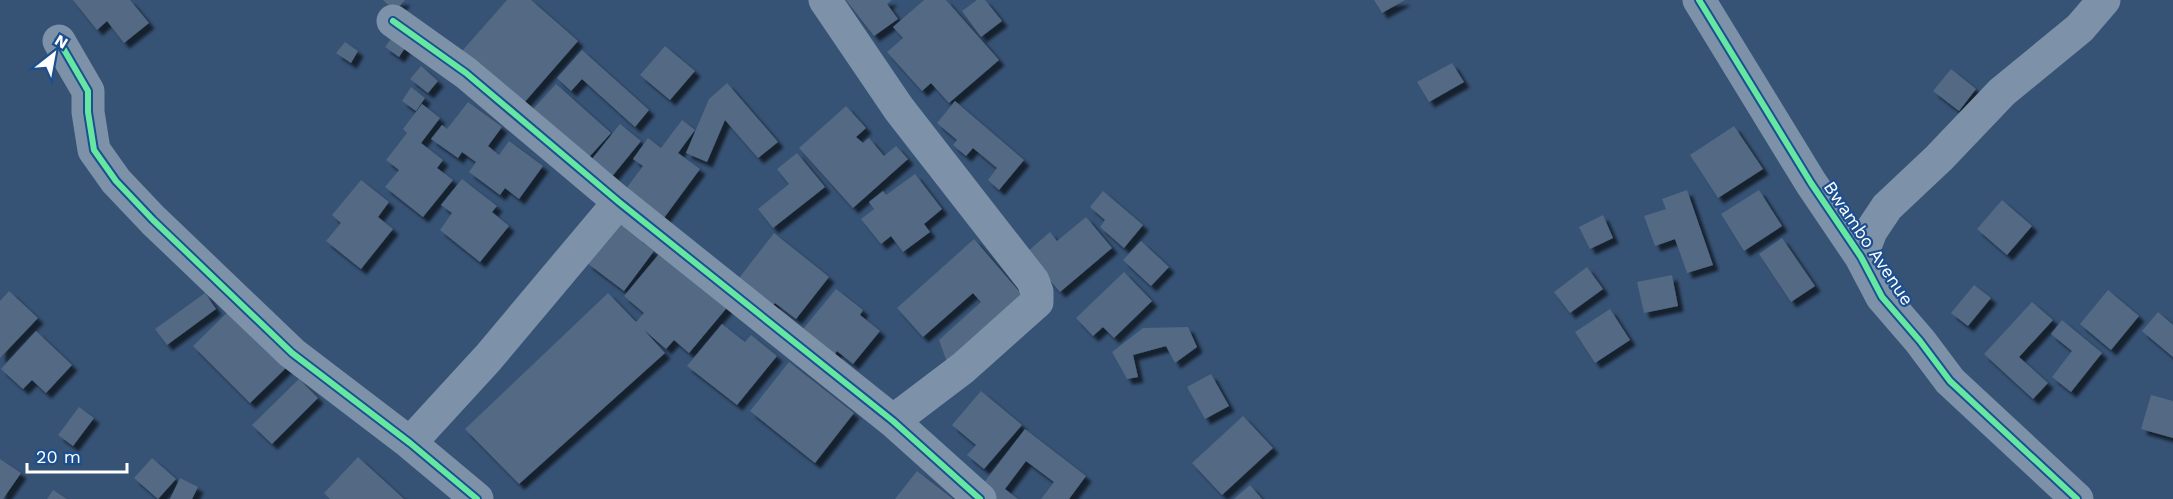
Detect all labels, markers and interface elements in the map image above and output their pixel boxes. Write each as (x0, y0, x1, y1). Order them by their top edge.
north arrow (24, 24, 84, 84)
text: N (51, 30, 71, 53)
street label: Bwambo Avenue (1820, 177, 1918, 309)
scale bar (27, 436, 128, 474)
text: 20 m (36, 446, 81, 467)

